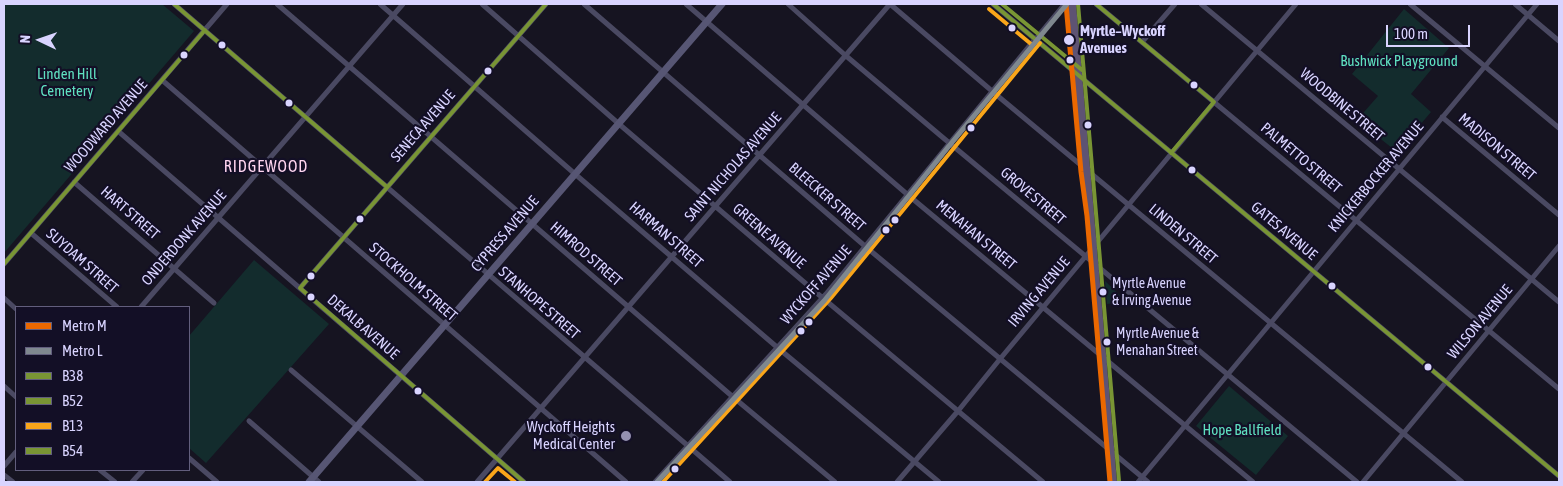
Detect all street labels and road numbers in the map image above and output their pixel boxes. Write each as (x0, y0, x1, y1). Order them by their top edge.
street label: WOODBINE STREET (1296, 64, 1388, 146)
street label: WOODWARD AVENUE (61, 76, 151, 176)
street label: SENECA AVENUE (387, 87, 459, 165)
street label: SAINT NICHOLAS AVENUE (681, 109, 785, 225)
street label: MADISON STREET (1455, 109, 1539, 185)
street label: KNICKERBOCKER AVENUE (1324, 118, 1428, 236)
street label: PALMETTO STREET (1257, 119, 1345, 197)
street label: BLEECKER STREET (785, 159, 869, 235)
street label: GROVE STREET (997, 164, 1069, 228)
street label: HART STREET (97, 183, 163, 243)
street label: ONDERDONK AVENUE (138, 187, 230, 289)
street label: CYPRESS AVENUE (467, 193, 543, 275)
street label: MENAHAN STREET (932, 196, 1020, 274)
street label: HARMAN STREET (626, 198, 706, 272)
street label: GATES AVENUE (1247, 198, 1321, 264)
street label: GREENE AVENUE (729, 200, 809, 272)
street label: LINDEN STREET (1145, 200, 1221, 268)
street label: HIMROD STREET (547, 218, 625, 290)
street label: SUYDAM STREET (42, 225, 122, 297)
street label: STOCKHOLM STREET (365, 239, 461, 325)
street label: WYCKOFF AVENUE (777, 242, 855, 328)
street label: IRVING AVENUE (1004, 253, 1074, 331)
street label: STANHOPE STREET (495, 263, 583, 343)
street label: WILSON AVENUE (1444, 281, 1516, 363)
street label: DEKALB AVENUE (323, 291, 403, 363)

